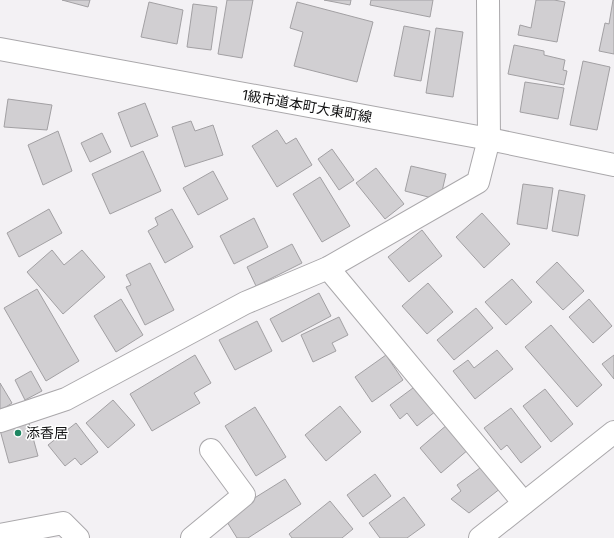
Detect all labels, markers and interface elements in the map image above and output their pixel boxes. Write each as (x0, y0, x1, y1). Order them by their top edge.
street label: 1級市道本町大東町線 (241, 86, 373, 125)
place label: 添香居 (26, 424, 68, 441)
marker: 添香居 (13, 428, 23, 438)

